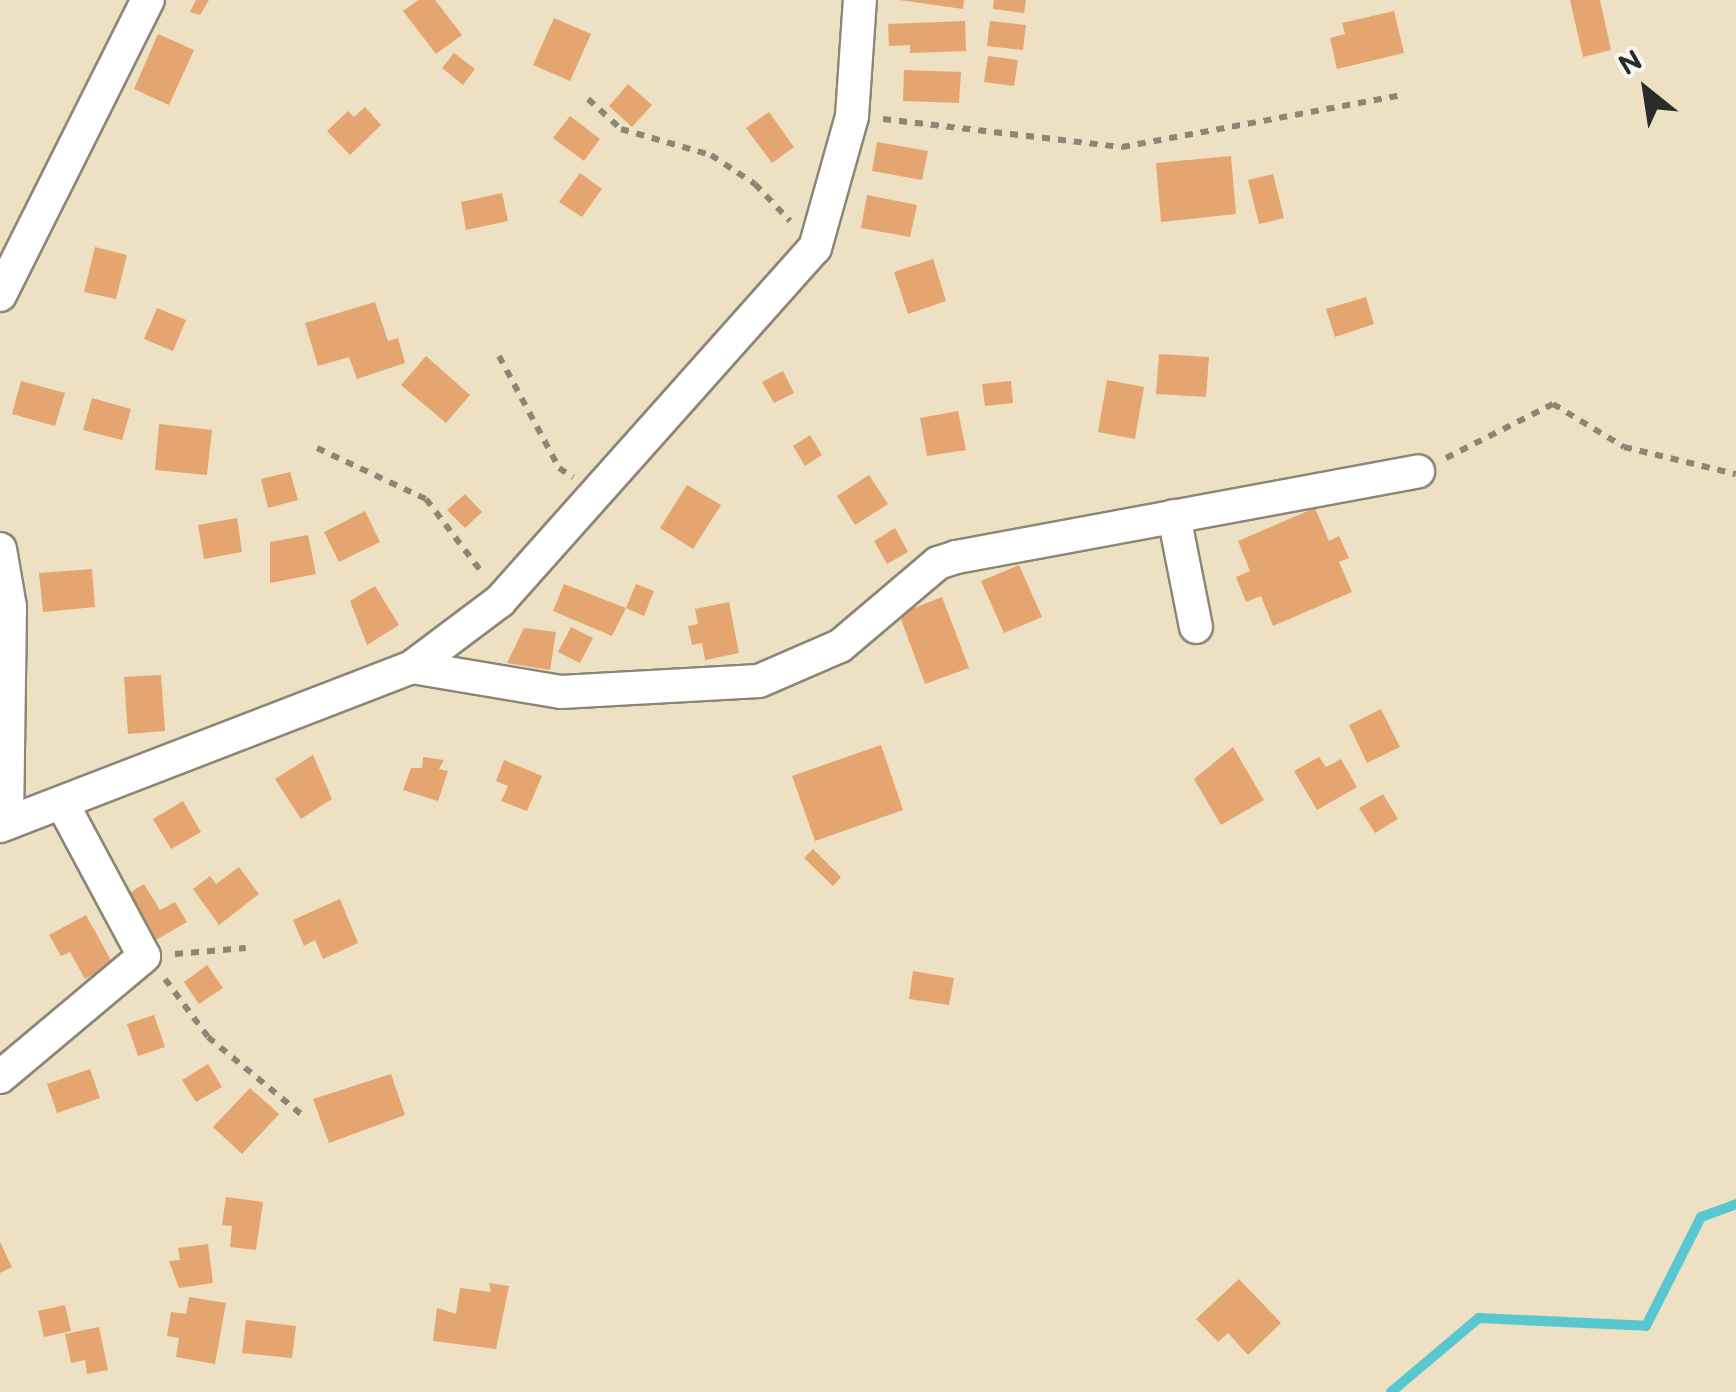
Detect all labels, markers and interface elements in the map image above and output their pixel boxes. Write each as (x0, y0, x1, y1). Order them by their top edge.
north arrow (1596, 40, 1696, 140)
text: N (1613, 44, 1648, 83)

